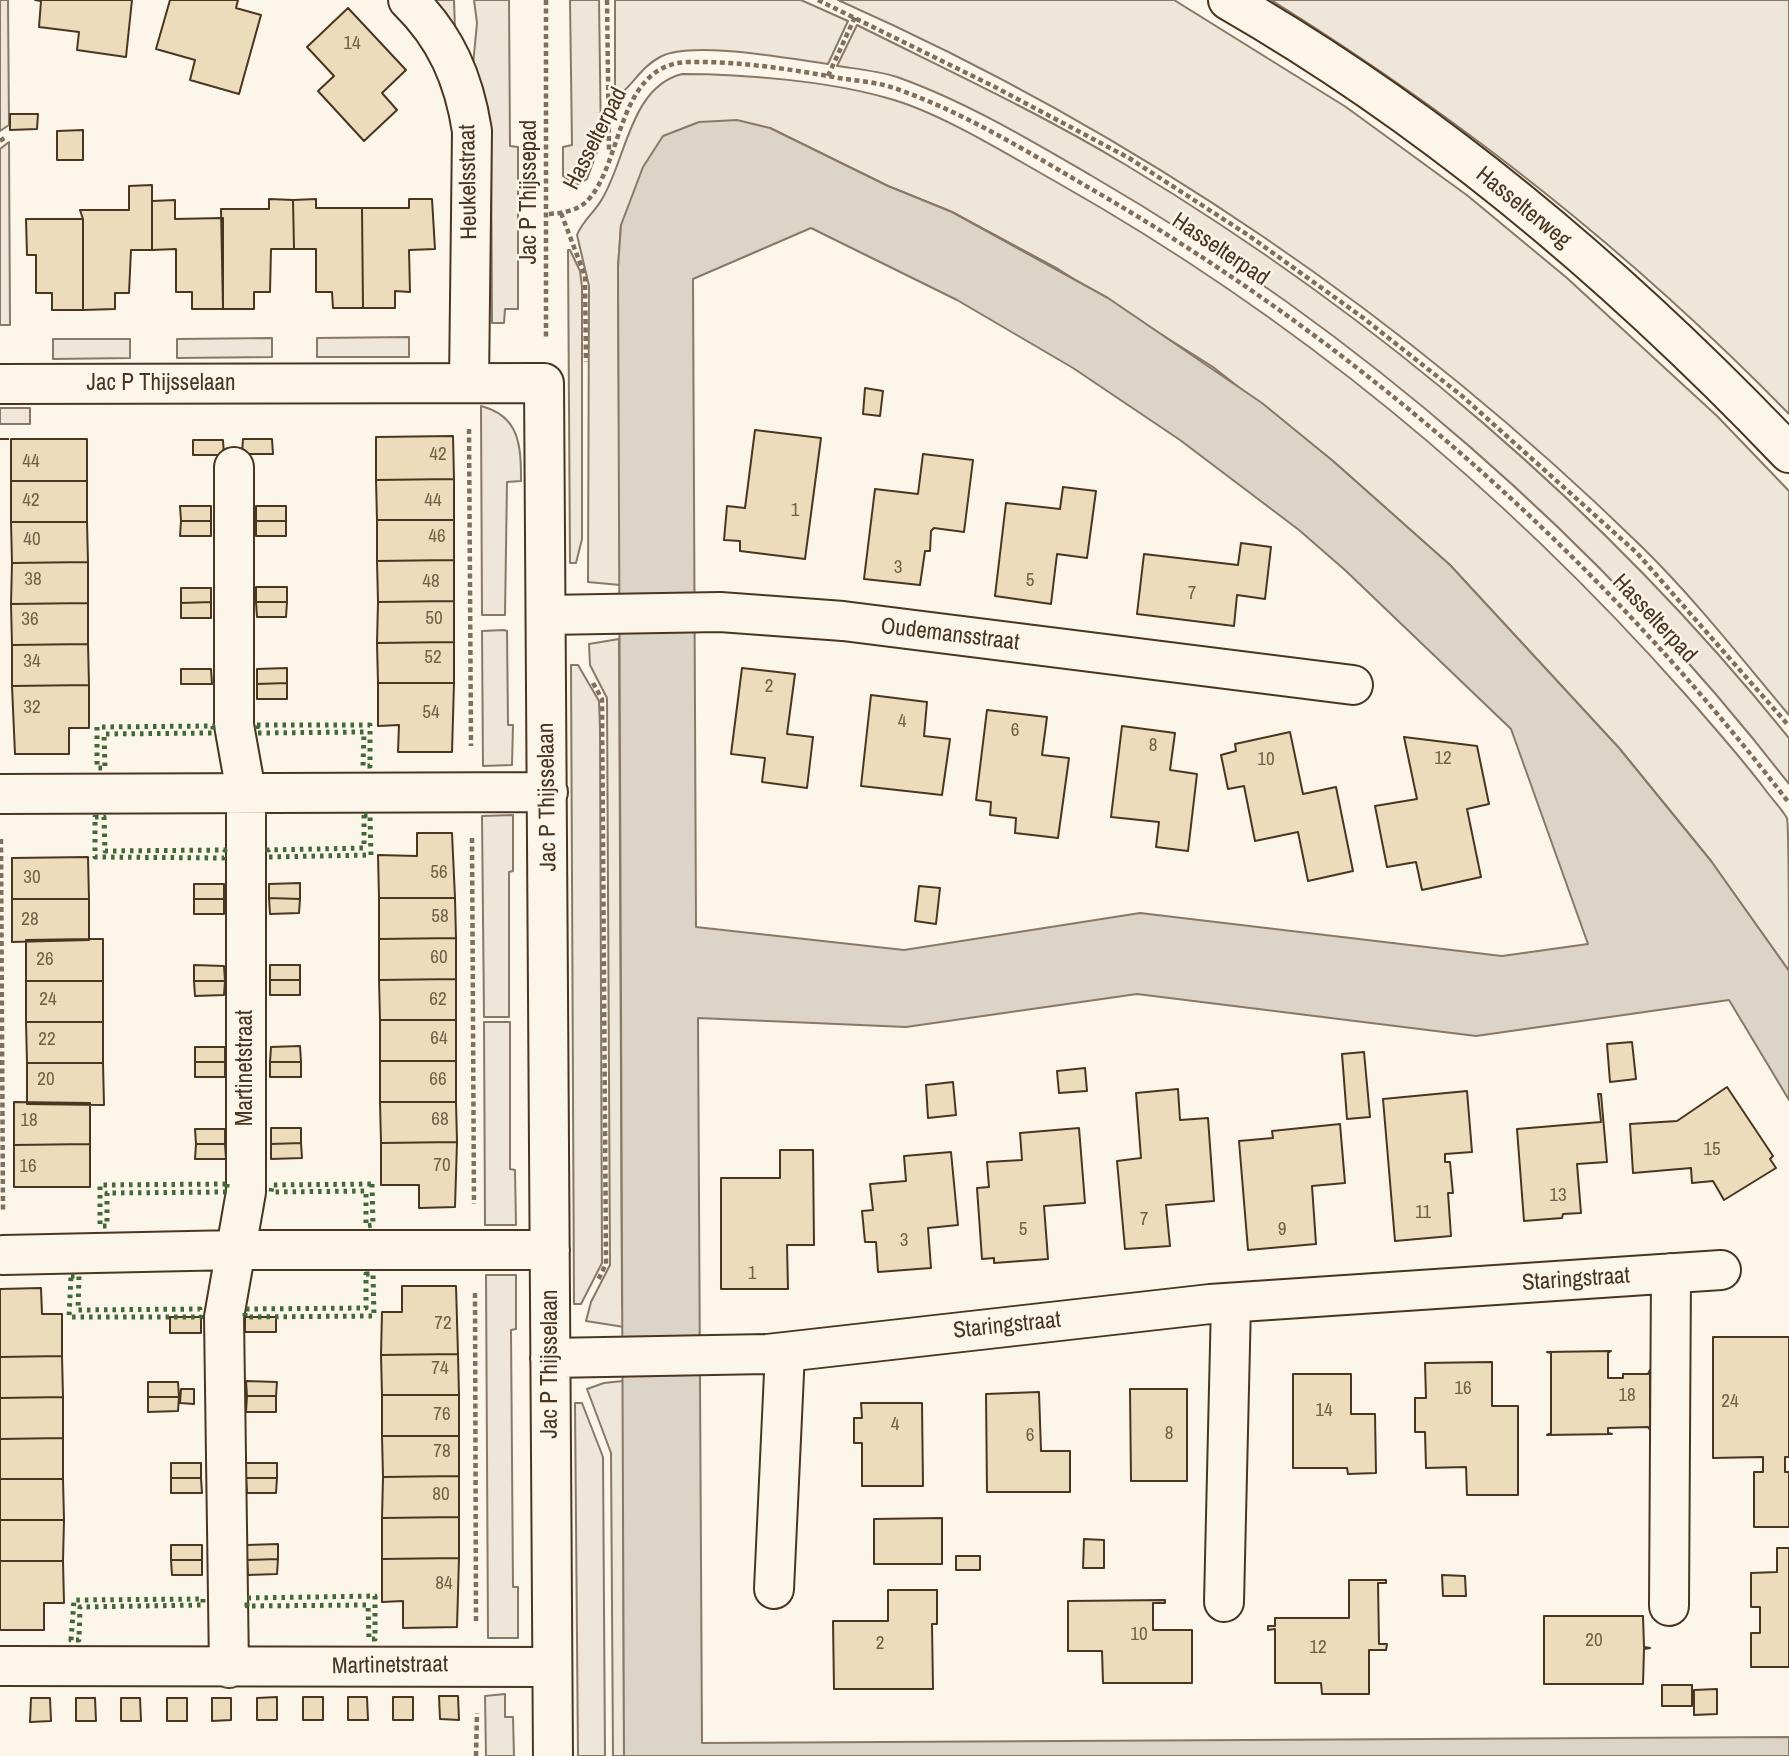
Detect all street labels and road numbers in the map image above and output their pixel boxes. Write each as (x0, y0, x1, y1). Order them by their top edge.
street label: Hasselterpad (558, 83, 634, 195)
street label: Jac P Thijssepad (516, 120, 544, 264)
street label: Heukelsstraat (454, 124, 484, 240)
street label: Hasselterweg (1470, 161, 1576, 255)
street label: Hasselterpad (1166, 207, 1274, 293)
street label: Jac P Thijsselaan (87, 370, 235, 398)
street label: Hasselterpad (1606, 569, 1702, 669)
street label: Oudemansstraat (879, 613, 1021, 657)
street label: Jac P Thijsselaan (533, 722, 563, 872)
street label: Martinetstraat (232, 1010, 260, 1126)
street label: Staringstraat (1521, 1262, 1631, 1298)
street label: Jac P Thijsselaan (537, 1290, 565, 1438)
street label: Staringstraat (952, 1307, 1062, 1345)
street label: Martinetstraat (332, 1651, 448, 1681)

